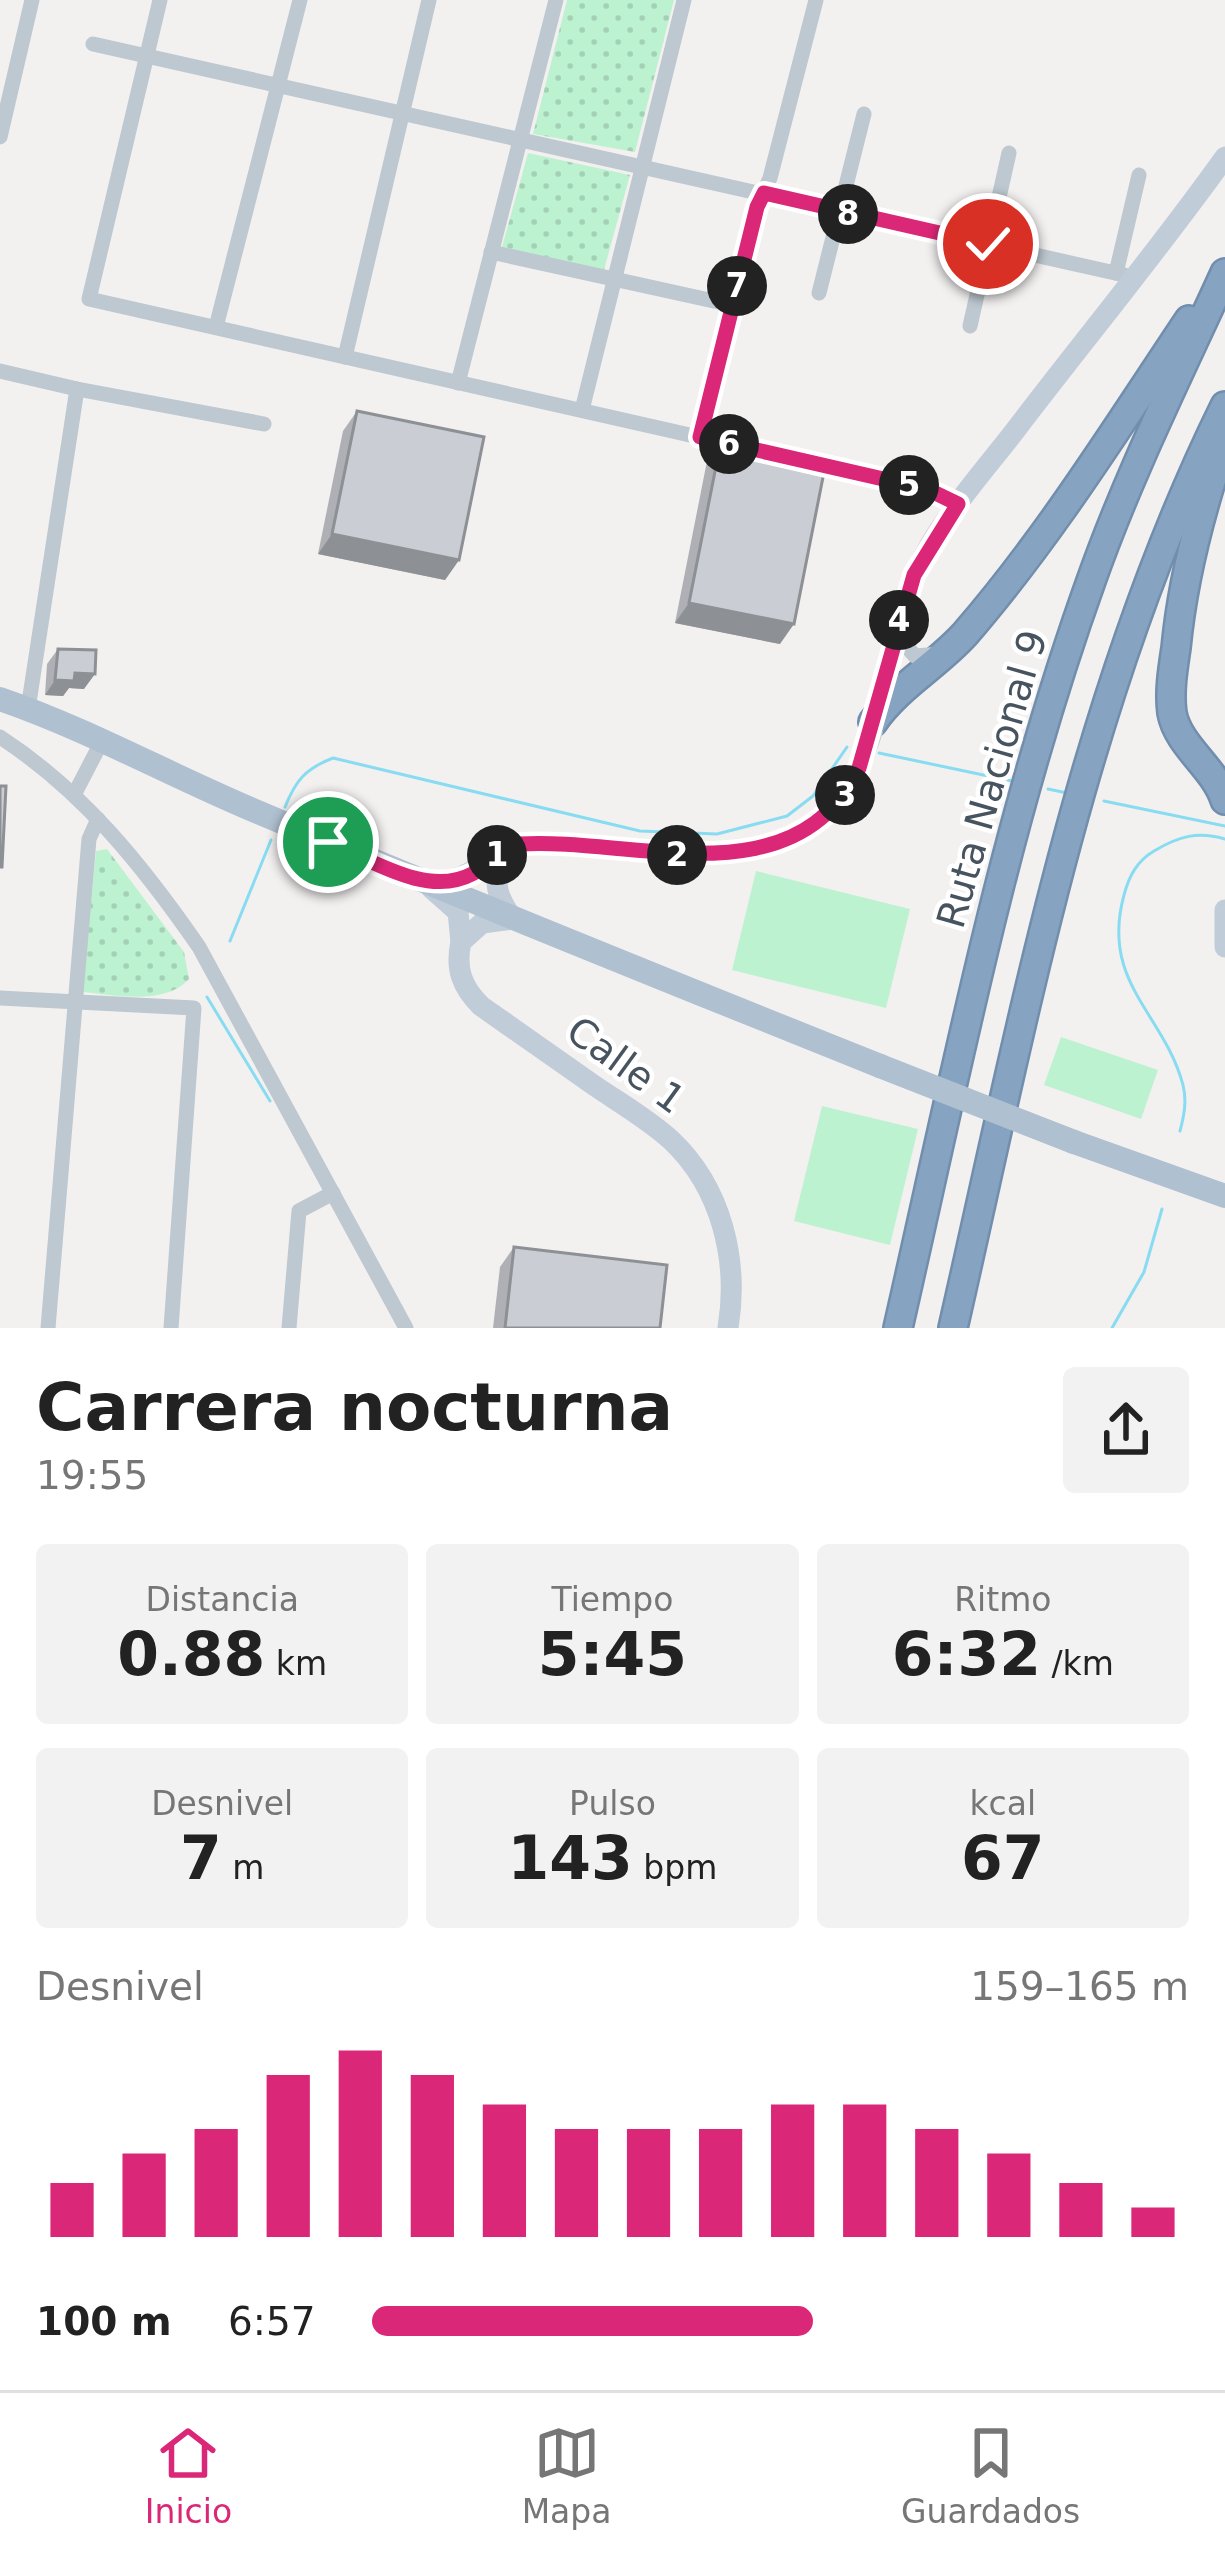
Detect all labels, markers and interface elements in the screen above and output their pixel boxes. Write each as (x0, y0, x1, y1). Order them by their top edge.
pin: 8 (818, 184, 878, 244)
pin (937, 193, 1039, 295)
text: 8 (837, 194, 859, 233)
icon: check (955, 211, 1021, 277)
pin: 7 (707, 256, 767, 316)
text: 7 (726, 266, 748, 305)
pin: 6 (699, 414, 759, 474)
text: 6 (718, 424, 740, 463)
pin: 5 (879, 455, 939, 515)
text: 5 (898, 465, 920, 504)
pin: 4 (869, 590, 929, 650)
text: 4 (888, 600, 910, 639)
street label: Ruta Nacional 9 (928, 625, 1056, 933)
pin: 3 (815, 765, 875, 825)
text: 3 (834, 775, 856, 814)
pin (277, 791, 379, 893)
icon: arrive (295, 809, 361, 875)
pin: 1 (467, 825, 527, 885)
pin: 2 (647, 825, 707, 885)
text: 1 (486, 835, 508, 874)
text: 2 (666, 835, 688, 874)
street label: Calle 1 (559, 1007, 693, 1123)
button: share (1063, 1367, 1189, 1493)
text: Carrera nocturna (36, 1369, 673, 1446)
text: 19:55 (36, 1453, 148, 1498)
text: Distancia (145, 1580, 299, 1619)
text: Tiempo (552, 1580, 673, 1619)
text: Ritmo (954, 1580, 1052, 1619)
text: 0.88 (117, 1619, 265, 1689)
text: 5:45 (538, 1619, 687, 1689)
text: 6:32 (892, 1619, 1041, 1689)
text: km (265, 1644, 327, 1683)
text: /km (1041, 1644, 1114, 1683)
text: Desnivel (151, 1784, 293, 1823)
text: Pulso (569, 1784, 656, 1823)
text: kcal (970, 1784, 1036, 1823)
text: 7 (180, 1823, 222, 1893)
text: 143 (508, 1823, 633, 1893)
text: 67 (961, 1823, 1045, 1893)
text: m (222, 1848, 264, 1887)
text: bpm (633, 1848, 717, 1887)
text: Desnivel (36, 1964, 204, 2009)
text: 159–165 m (970, 1964, 1189, 2009)
text: 100 m (36, 2299, 172, 2344)
text: 6:57 (228, 2299, 316, 2344)
tab: Inicio (145, 2420, 232, 2531)
tab: Mapa (522, 2420, 612, 2531)
tab: Guardados (901, 2420, 1080, 2531)

